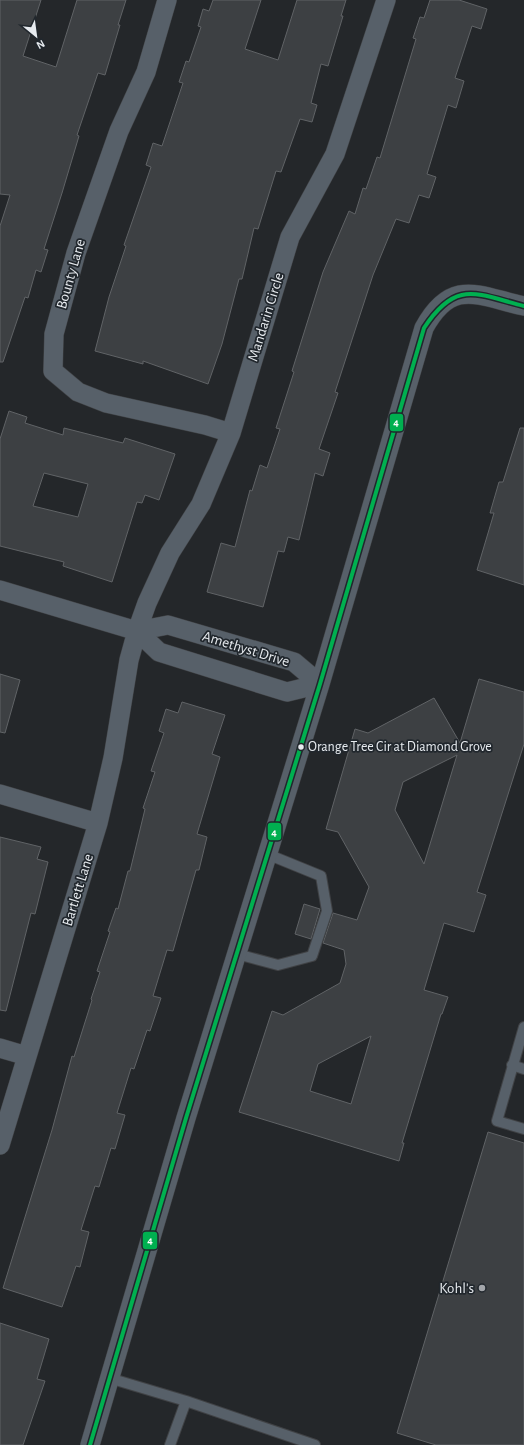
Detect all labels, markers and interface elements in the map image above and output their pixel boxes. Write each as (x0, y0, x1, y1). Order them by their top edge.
north arrow (16, 16, 56, 56)
text: N (35, 38, 47, 51)
street label: Bounty Lane (54, 237, 88, 311)
street label: Mandarin Circle (245, 271, 287, 363)
line badge: 4 (389, 413, 404, 432)
text: 4 (393, 417, 399, 428)
street label: Amethyst Drive (201, 629, 291, 669)
place label: Orange Tree Cir at Diamond Grove (308, 740, 492, 754)
marker: Orange Tree Cir at Diamond Grove (296, 742, 306, 752)
line badge: 4 (267, 822, 282, 841)
text: 4 (271, 827, 277, 838)
street label: Bartlett Lane (60, 852, 96, 928)
line badge: 4 (142, 1231, 158, 1250)
text: 4 (147, 1235, 153, 1246)
place label: Kohl's (439, 1281, 474, 1296)
marker: Kohl's (477, 1283, 487, 1293)

